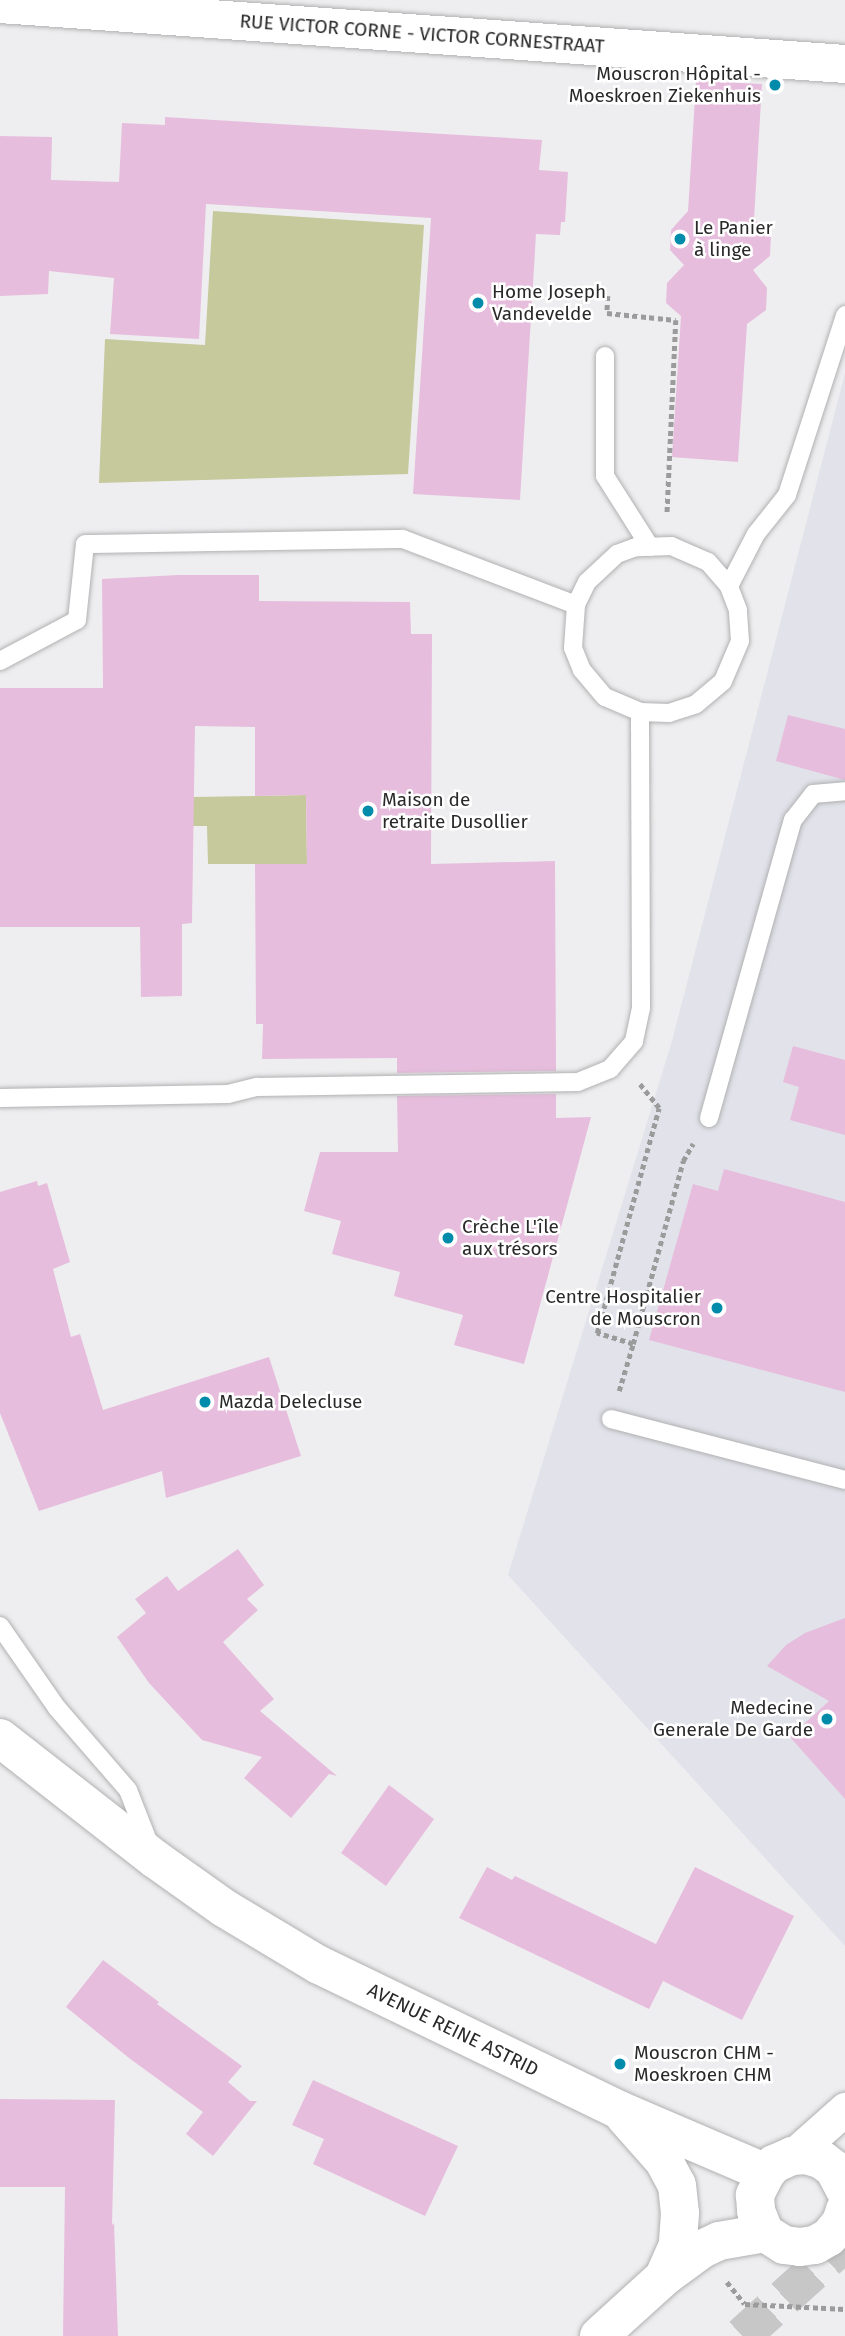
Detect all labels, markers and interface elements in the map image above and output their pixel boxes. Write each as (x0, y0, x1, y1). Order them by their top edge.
street label: RUE VICTOR CORNE - VICTOR CORNESTRAAT (239, 10, 605, 58)
place label: Mouscron Hôpital - Moeskroen Ziekenhuis (569, 63, 761, 107)
marker: Mouscron Hôpital - Moeskroen Ziekenhuis (767, 77, 783, 93)
place label: Le Panier à linge (694, 217, 773, 261)
marker: Le Panier à linge (672, 231, 688, 247)
place label: Home Joseph Vandevelde (492, 281, 606, 325)
marker: Home Joseph Vandevelde (470, 295, 486, 311)
place label: Maison de retraite Dusollier (382, 789, 528, 833)
marker: Maison de retraite Dusollier (360, 803, 376, 819)
place label: Crèche L'île aux trésors (462, 1216, 559, 1260)
marker: Crèche L'île aux trésors (440, 1230, 456, 1246)
place label: Centre Hospitalier de Mouscron (545, 1286, 701, 1330)
marker: Centre Hospitalier de Mouscron (707, 1298, 727, 1318)
place label: Mazda Delecluse (219, 1391, 362, 1413)
marker: Mazda Delecluse (197, 1394, 213, 1410)
place label: Medecine Generale De Garde (653, 1697, 813, 1741)
marker: Medecine Generale De Garde (819, 1711, 835, 1727)
street label: AVENUE REINE ASTRID (364, 1979, 542, 2081)
place label: Mouscron CHM - Moeskroen CHM (634, 2042, 774, 2086)
marker: Mouscron CHM - Moeskroen CHM (612, 2056, 628, 2072)

